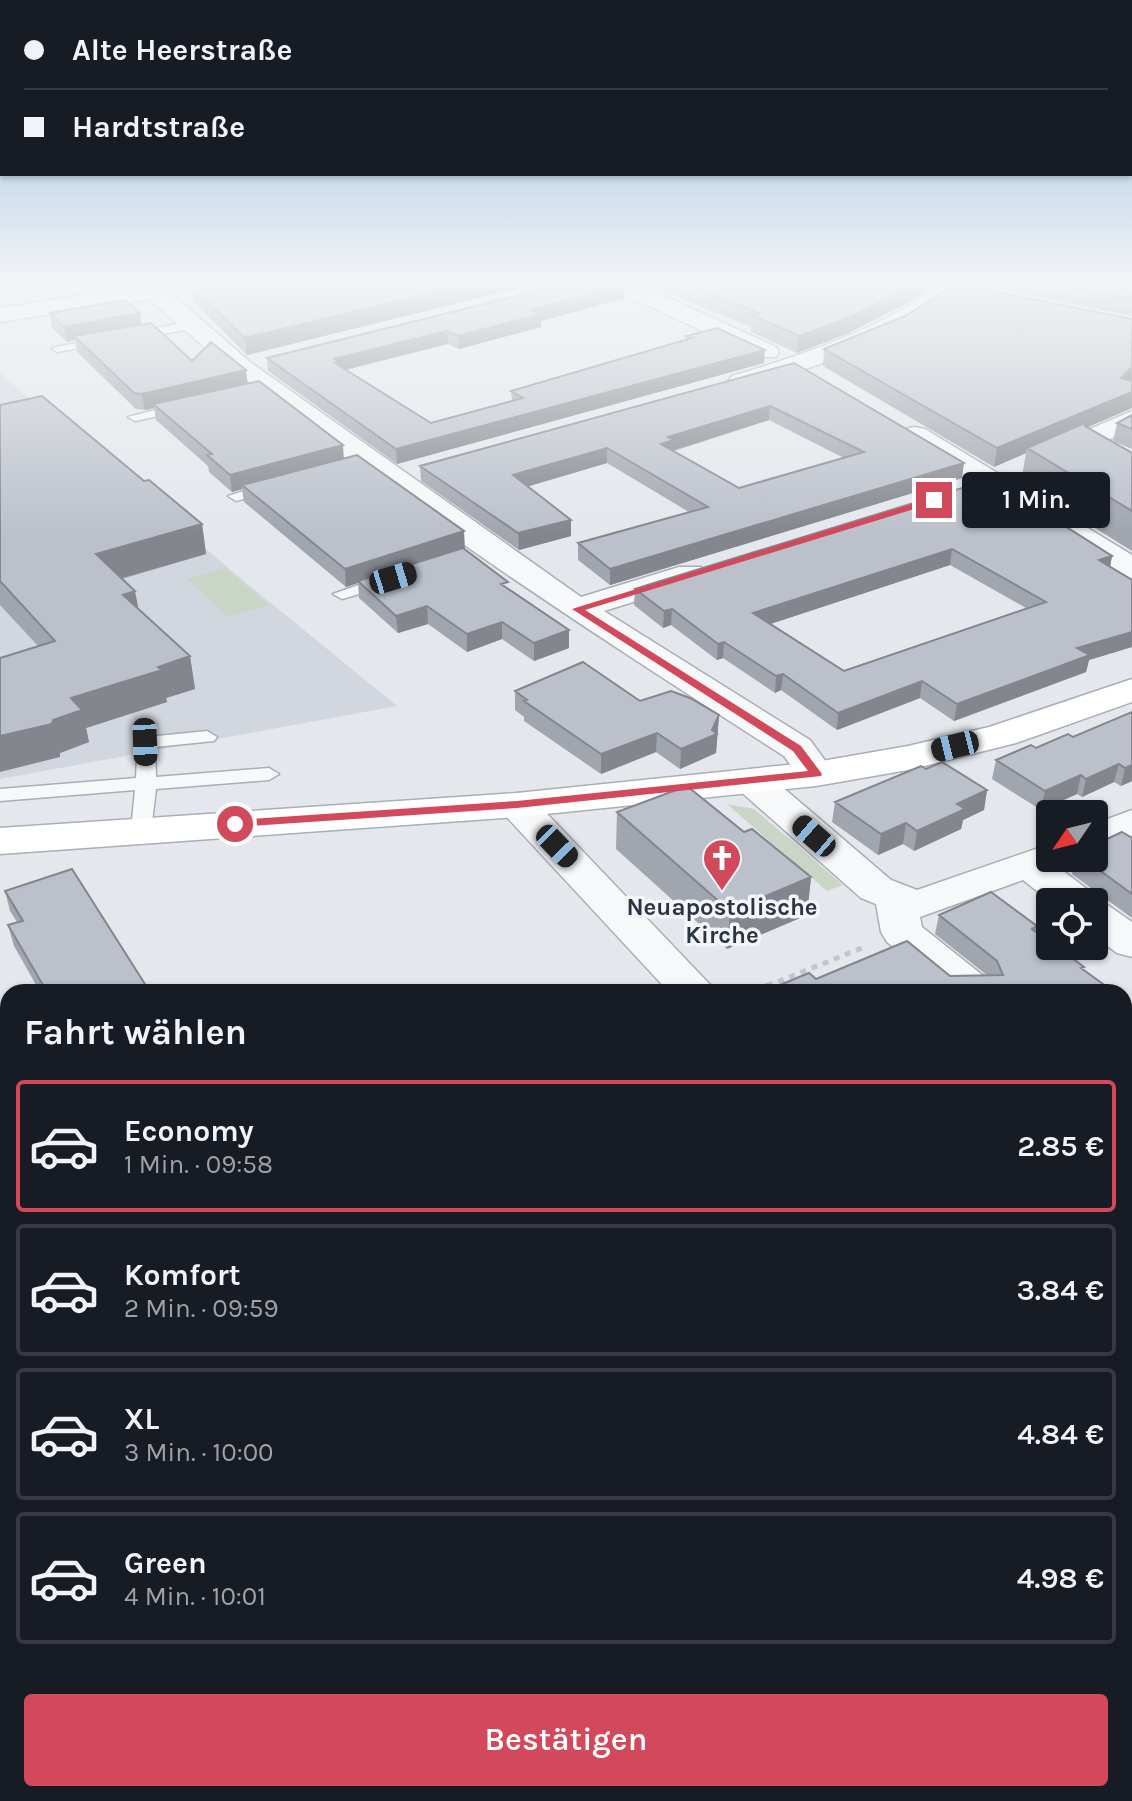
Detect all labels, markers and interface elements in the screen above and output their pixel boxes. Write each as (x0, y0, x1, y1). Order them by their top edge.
text: Alte Heerstraße (72, 32, 292, 68)
text: Hardtstraße (72, 109, 245, 145)
callout: 1 Min. (962, 472, 1110, 528)
route end (916, 482, 952, 518)
text: 1 Min. (1002, 484, 1070, 515)
car (367, 560, 419, 596)
car (132, 718, 158, 766)
car (929, 729, 981, 763)
north arrow (1036, 800, 1108, 872)
map controls (1036, 800, 1108, 960)
route start (217, 806, 253, 842)
car (788, 811, 840, 861)
car (532, 820, 582, 872)
church icon: Neuapostolische Kirche (701, 837, 743, 892)
button: locate (1036, 888, 1108, 960)
place label: Neuapostolische Kirche (626, 893, 818, 949)
text: Fahrt wählen (24, 1011, 247, 1053)
icon: car (28, 1110, 100, 1182)
text: Economy (124, 1113, 254, 1149)
text: 2.85 € (1017, 1128, 1104, 1164)
text: 1 Min. · 09:58 (124, 1149, 273, 1180)
icon: car (28, 1254, 100, 1326)
text: Komfort (124, 1257, 241, 1293)
text: 3.84 € (1016, 1272, 1104, 1308)
text: 2 Min. · 09:59 (124, 1293, 279, 1324)
icon: car (28, 1398, 100, 1470)
text: XL (124, 1401, 159, 1437)
text: 4.84 € (1017, 1416, 1104, 1452)
text: 3 Min. · 10:00 (124, 1437, 274, 1468)
icon: car (28, 1542, 100, 1614)
text: Green (124, 1545, 207, 1581)
text: 4.98 € (1017, 1560, 1104, 1596)
text: 4 Min. · 10:01 (124, 1581, 266, 1612)
button: Bestätigen (24, 1694, 1108, 1786)

